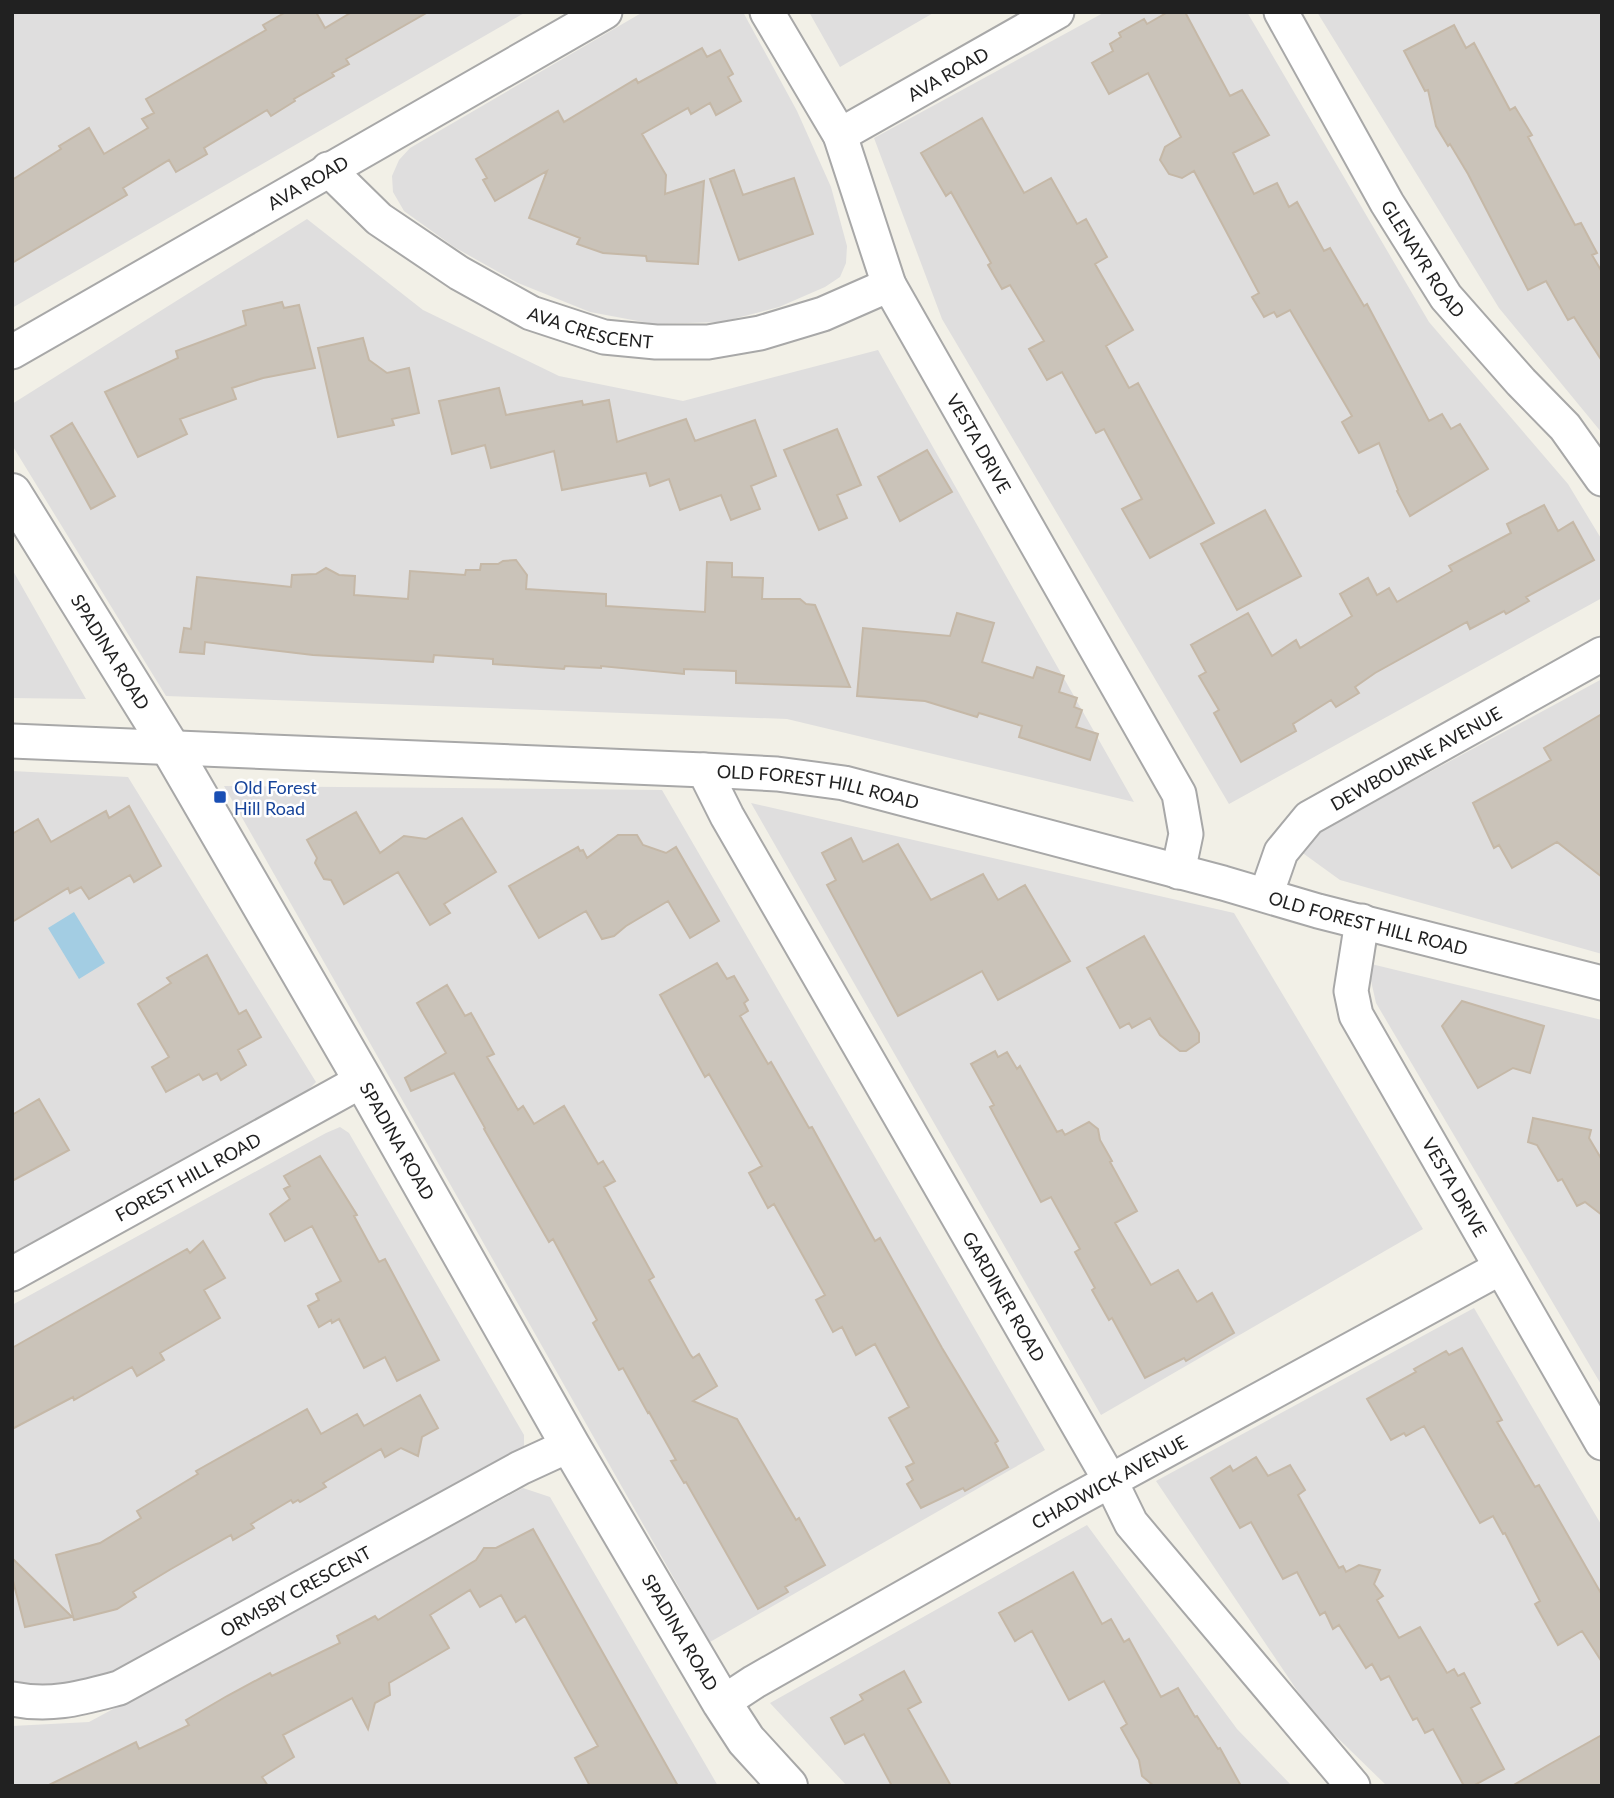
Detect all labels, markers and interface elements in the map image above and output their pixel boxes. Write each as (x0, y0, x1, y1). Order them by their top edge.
street label: AVA ROAD (903, 42, 992, 106)
street label: AVA ROAD (263, 151, 352, 214)
street label: GLENAYR ROAD (1377, 196, 1470, 322)
street label: AVA CRESCENT (525, 302, 655, 353)
street label: VESTA DRIVE (942, 390, 1016, 497)
street label: SPADINA ROAD (67, 590, 155, 714)
street label: DEWBOURNE AVENUE (1326, 702, 1505, 815)
street label: OLD FOREST HILL ROAD (716, 760, 921, 813)
place label: Old Forest Hill Road (234, 776, 317, 819)
marker: Old Forest Hill Road (212, 789, 228, 805)
street label: OLD FOREST HILL ROAD (1266, 886, 1470, 960)
street label: SPADINA ROAD (355, 1078, 440, 1204)
street label: FOREST HILL ROAD (111, 1128, 265, 1226)
street label: VESTA DRIVE (1418, 1134, 1492, 1241)
street label: GARDINER ROAD (958, 1228, 1050, 1365)
street label: CHADWICK AVENUE (1027, 1430, 1191, 1533)
street label: ORMSBY CRESCENT (216, 1541, 375, 1641)
street label: SPADINA ROAD (637, 1570, 723, 1695)

